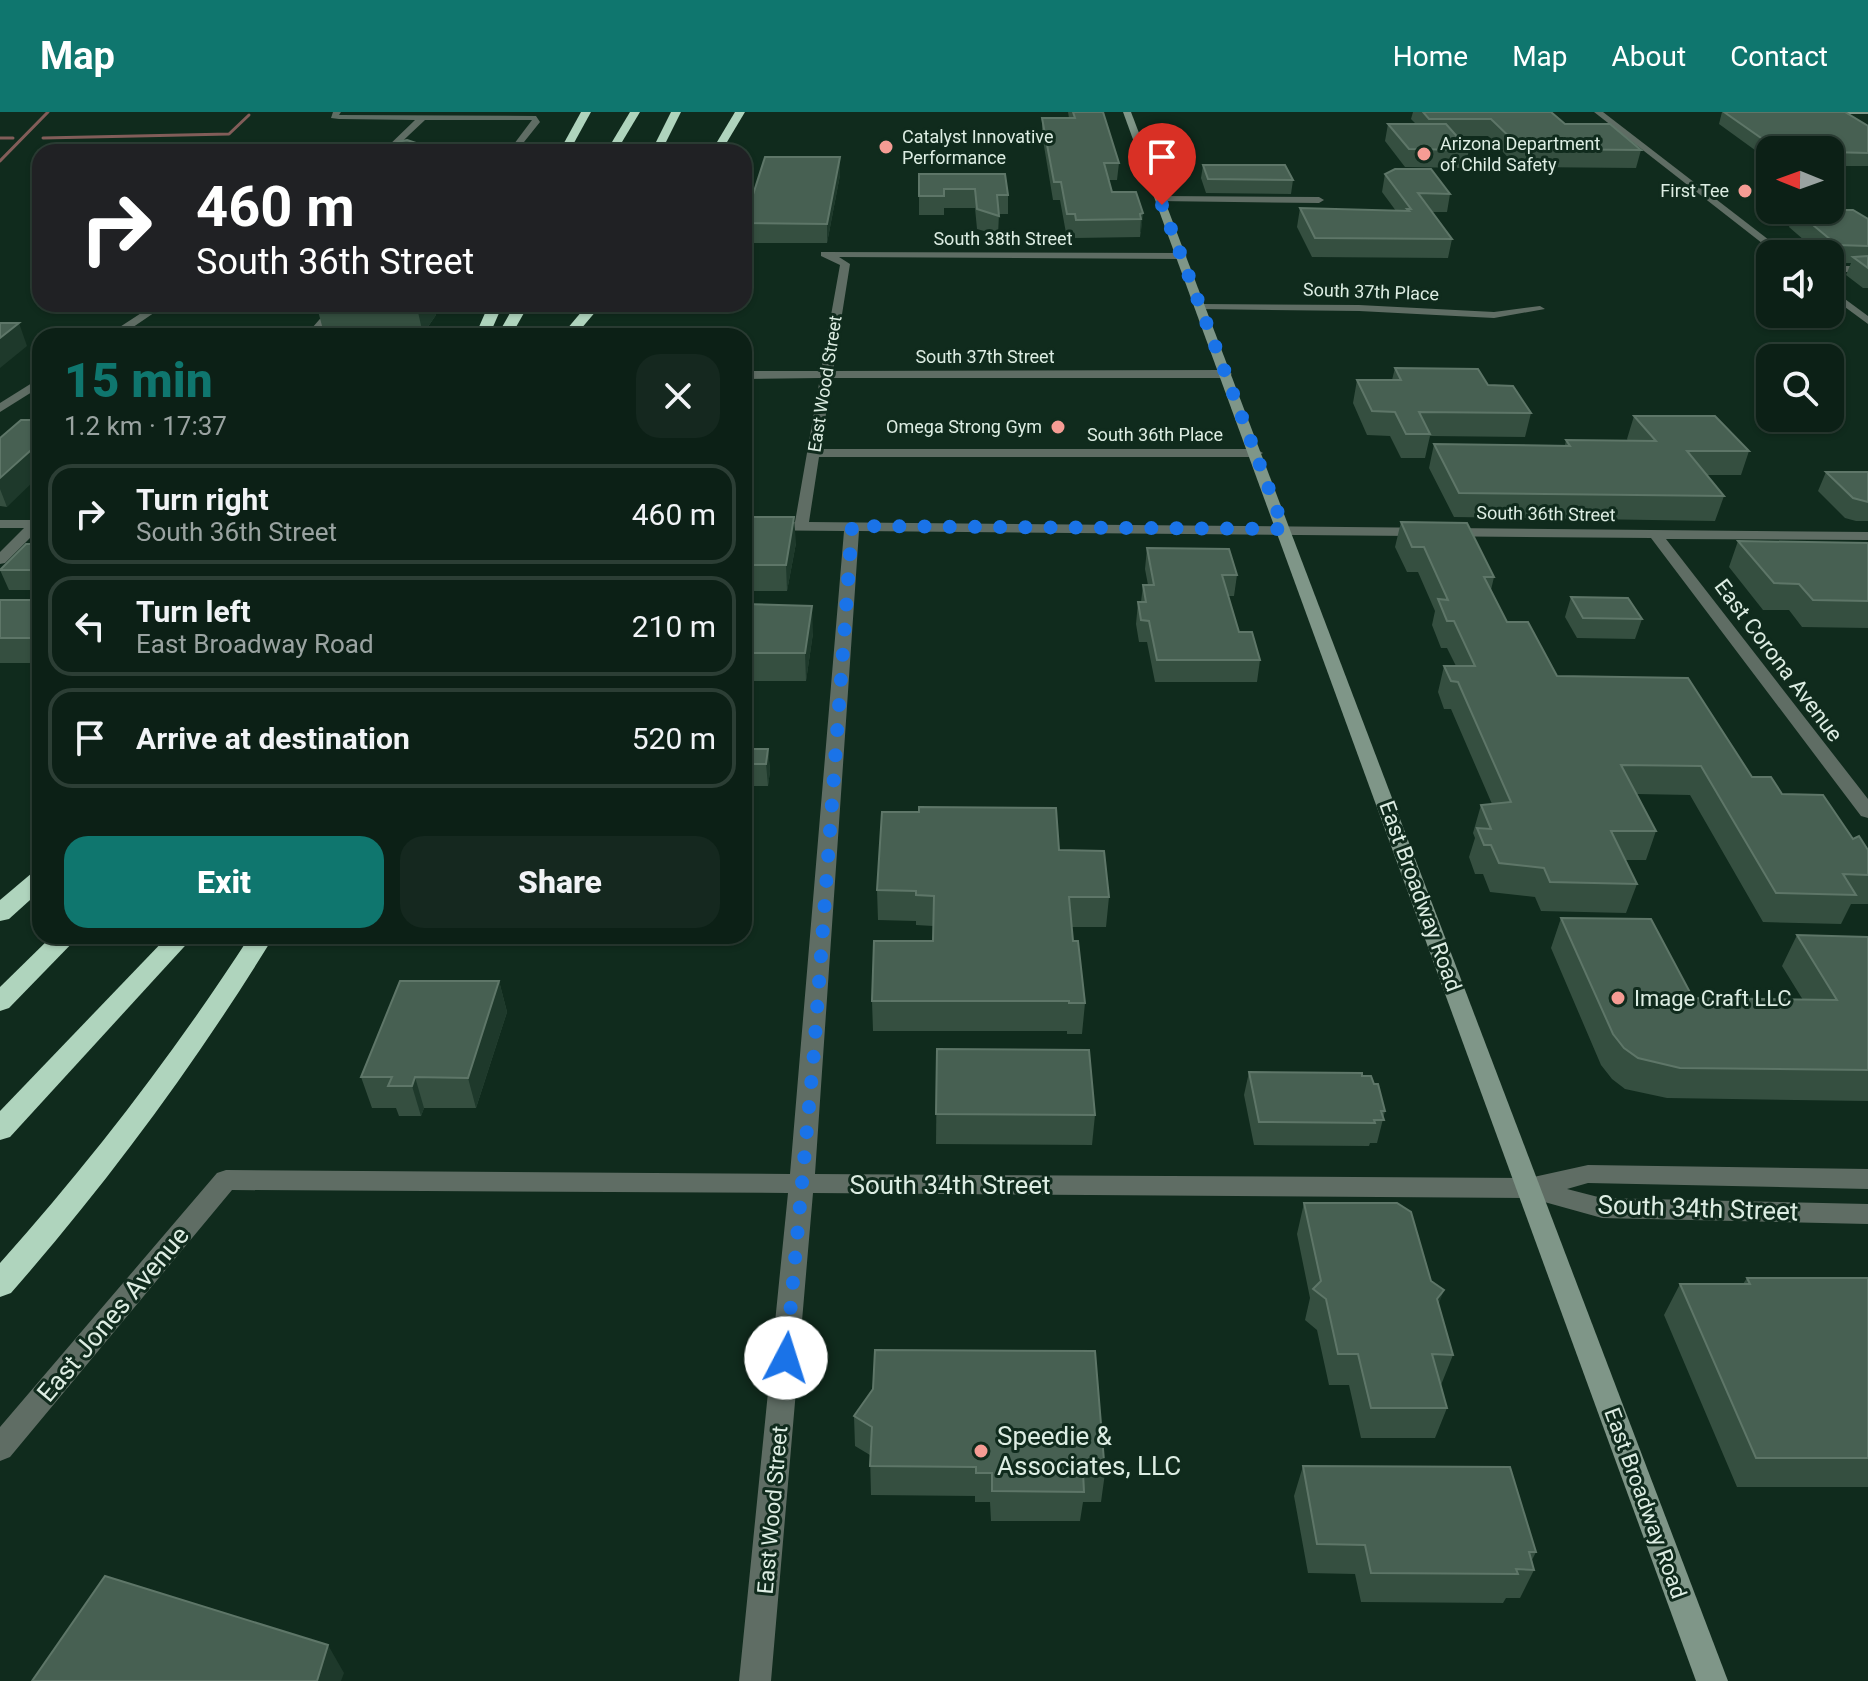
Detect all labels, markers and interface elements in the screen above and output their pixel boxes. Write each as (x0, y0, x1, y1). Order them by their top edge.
text: Map (40, 34, 115, 78)
text: Home (1393, 40, 1468, 73)
text: Map (1512, 40, 1568, 73)
text: About (1612, 40, 1686, 73)
text: Contact (1730, 40, 1828, 73)
pin (1128, 123, 1196, 205)
place label: Catalyst Innovative Performance (902, 126, 1053, 168)
place label: Arizona Department of Child Safety (1440, 133, 1600, 175)
icon: arrive (1140, 135, 1184, 179)
north arrow (1756, 136, 1844, 224)
map controls (1756, 136, 1844, 432)
marker: Catalyst Innovative Performance (877, 138, 895, 156)
marker: Arizona Department of Child Safety (1415, 145, 1433, 163)
text: 460 m (196, 174, 355, 240)
icon: right (64, 176, 168, 280)
place label: First Tee (1660, 180, 1729, 201)
marker: First Tee (1736, 182, 1754, 200)
street label: South 38th Street (933, 228, 1073, 249)
button: sound (1756, 240, 1844, 328)
text: South 36th Street (196, 241, 474, 283)
street label: South 37th Place (1303, 279, 1439, 304)
street label: East Wood Street (803, 314, 846, 454)
button: search (1756, 344, 1844, 432)
street label: South 37th Street (915, 346, 1055, 367)
text: 15 min (64, 352, 213, 409)
button: close (636, 354, 720, 438)
text: 1.2 km · 17:37 (64, 411, 227, 441)
place label: Omega Strong Gym (886, 416, 1042, 437)
marker: Omega Strong Gym (1049, 418, 1067, 436)
street label: South 36th Place (1087, 424, 1223, 445)
text: Turn right (136, 482, 269, 517)
icon: right (68, 492, 112, 536)
text: 460 m (632, 497, 716, 532)
street label: South 36th Street (1476, 502, 1616, 525)
text: South 36th Street (136, 517, 337, 547)
street label: East Corona Avenue (1709, 574, 1848, 746)
text: Turn left (136, 594, 251, 629)
icon: left (68, 604, 112, 648)
text: 210 m (632, 609, 716, 644)
text: East Broadway Road (136, 629, 374, 659)
icon: arrive (68, 716, 112, 760)
text: Arrive at destination (136, 721, 410, 756)
text: 520 m (632, 721, 716, 756)
street label: East Broadway Road (1374, 797, 1467, 995)
button: Exit (64, 836, 384, 928)
button: Share (400, 836, 720, 928)
place label: Image Craft LLC (1634, 986, 1792, 1011)
marker: Image Craft LLC (1609, 989, 1627, 1007)
street label: South 34th Street (850, 1170, 1050, 1200)
street label: South 34th Street (1597, 1190, 1799, 1226)
street label: East Jones Avenue (31, 1220, 195, 1408)
position arrow (744, 1316, 828, 1400)
street label: East Broadway Road (1599, 1404, 1692, 1602)
place label: Speedie & Associates, LLC (997, 1421, 1181, 1481)
street label: East Wood Street (753, 1425, 792, 1595)
marker: Speedie & Associates, LLC (972, 1442, 990, 1460)

